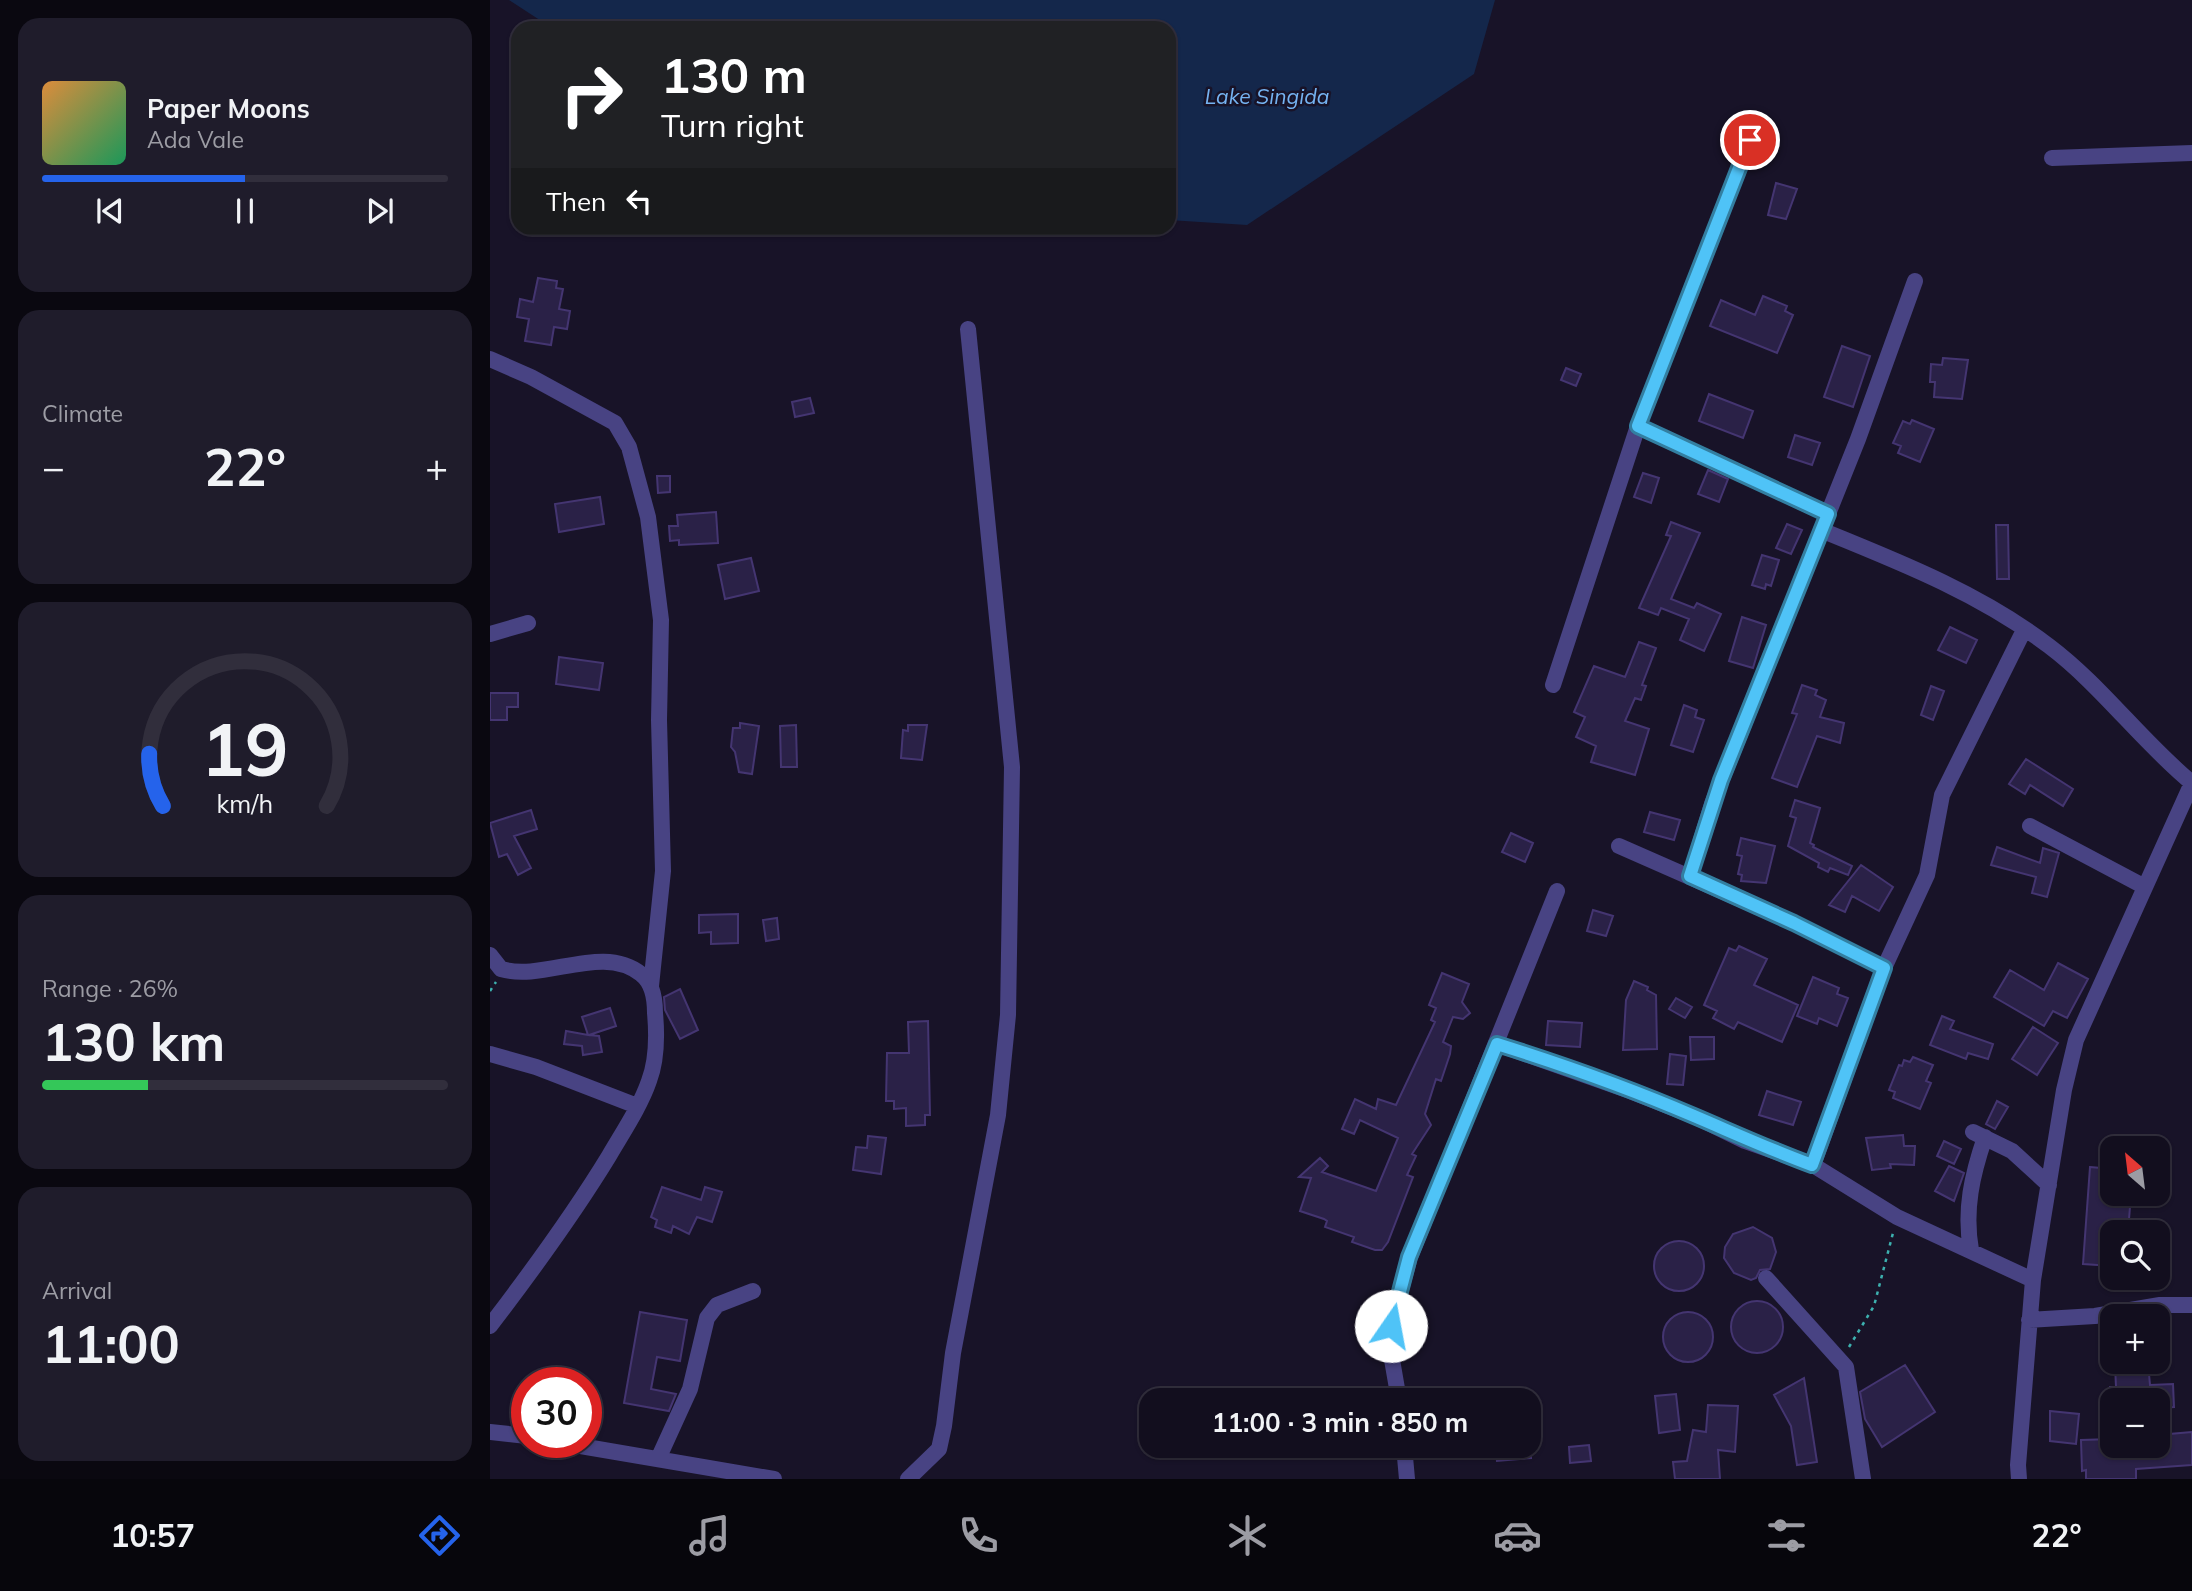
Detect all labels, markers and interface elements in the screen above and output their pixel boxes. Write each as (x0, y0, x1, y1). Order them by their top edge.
text: 130 m (661, 44, 807, 105)
icon: right (546, 49, 637, 140)
water label: Lake Singida (1205, 83, 1329, 109)
text: Paper Moons (147, 92, 310, 125)
text: Turn right (661, 105, 804, 145)
pin (1720, 110, 1780, 170)
icon: arrive (1731, 121, 1769, 159)
text: Ada Vale (147, 125, 244, 154)
icon: left (620, 182, 658, 220)
text: Then (546, 185, 606, 218)
icon: previous (91, 192, 129, 230)
icon: pause (226, 192, 264, 230)
icon: next (361, 192, 399, 230)
text: Climate (42, 399, 123, 428)
text: 22° (204, 434, 286, 499)
text: − (42, 443, 65, 491)
text: + (425, 443, 448, 491)
text: 19 (201, 703, 289, 794)
text: km/h (217, 787, 273, 818)
text: Range · 26% (42, 974, 178, 1003)
text: 130 km (42, 1009, 225, 1074)
north arrow (2100, 1136, 2170, 1206)
map controls (2100, 1136, 2170, 1458)
button: search (2100, 1220, 2170, 1290)
text: Arrival (42, 1276, 112, 1305)
position arrow (1354, 1289, 1428, 1363)
button: + (2100, 1304, 2170, 1374)
text: 11:00 (42, 1311, 180, 1376)
speed limit sign: 30 (511, 1367, 602, 1458)
button: − (2100, 1388, 2170, 1458)
text: 11:00 · 3 min · 850 m (1212, 1406, 1468, 1439)
icon: directions (415, 1511, 464, 1560)
icon: music (685, 1511, 734, 1560)
icon: phone (954, 1511, 1003, 1560)
icon: climate (1223, 1511, 1272, 1560)
icon: car (1493, 1511, 1542, 1560)
icon: filters (1762, 1511, 1811, 1560)
text: 10:57 (110, 1515, 195, 1555)
text: 22° (2031, 1515, 2082, 1555)

